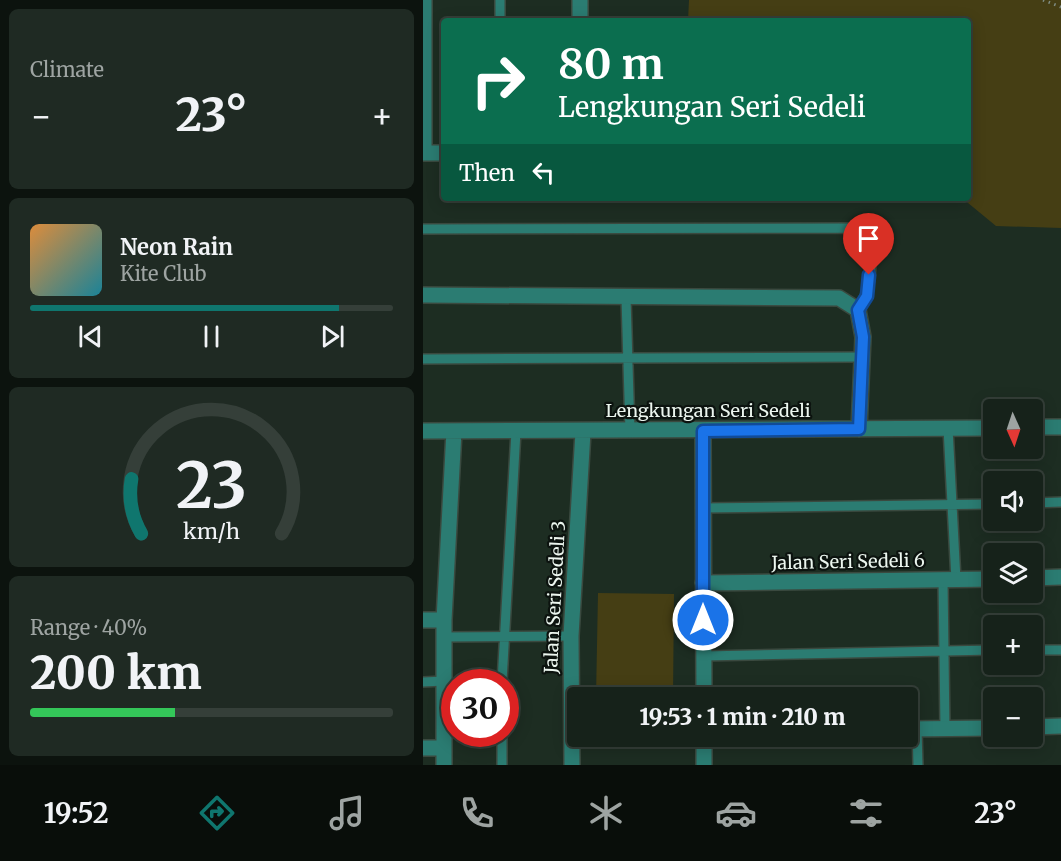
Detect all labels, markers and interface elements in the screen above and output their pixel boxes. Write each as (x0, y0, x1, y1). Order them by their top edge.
text: 80 m (558, 38, 664, 90)
icon: right (459, 42, 537, 120)
text: Climate (30, 57, 104, 82)
text: 23° (176, 87, 247, 143)
text: Lengkungan Seri Sedeli (558, 90, 866, 124)
text: − (30, 96, 52, 137)
text: + (371, 96, 393, 137)
icon: left (527, 156, 560, 189)
text: Then (459, 159, 515, 187)
pin (843, 213, 894, 275)
icon: arrive (852, 222, 885, 255)
text: Neon Rain (120, 233, 233, 261)
text: Kite Club (120, 261, 206, 286)
icon: previous (74, 320, 107, 353)
icon: pause (195, 320, 228, 353)
icon: next (316, 320, 349, 353)
street label: Lengkungan Seri Sedeli (605, 399, 811, 422)
north arrow (983, 399, 1043, 459)
map controls (983, 399, 1043, 747)
text: 23 (176, 447, 247, 525)
button: sound (983, 471, 1043, 531)
text: km/h (183, 518, 240, 545)
street label: Jalan Seri Sedeli 3 (539, 520, 570, 675)
button: layers (983, 543, 1043, 603)
street label: Jalan Seri Sedeli 6 (770, 549, 925, 574)
position arrow (671, 588, 735, 652)
text: Range · 40% (30, 615, 147, 640)
button: + (983, 615, 1043, 675)
text: 200 km (30, 645, 202, 701)
speed limit sign: 30 (441, 669, 519, 747)
button: − (983, 687, 1043, 747)
text: 19:53 · 1 min · 210 m (640, 703, 845, 731)
icon: directions (196, 792, 238, 834)
icon: music (326, 792, 368, 834)
icon: phone (456, 792, 498, 834)
icon: climate (585, 792, 627, 834)
icon: car (715, 792, 757, 834)
icon: filters (845, 792, 887, 834)
text: 19:52 (44, 796, 109, 830)
text: 23° (974, 796, 1017, 830)

